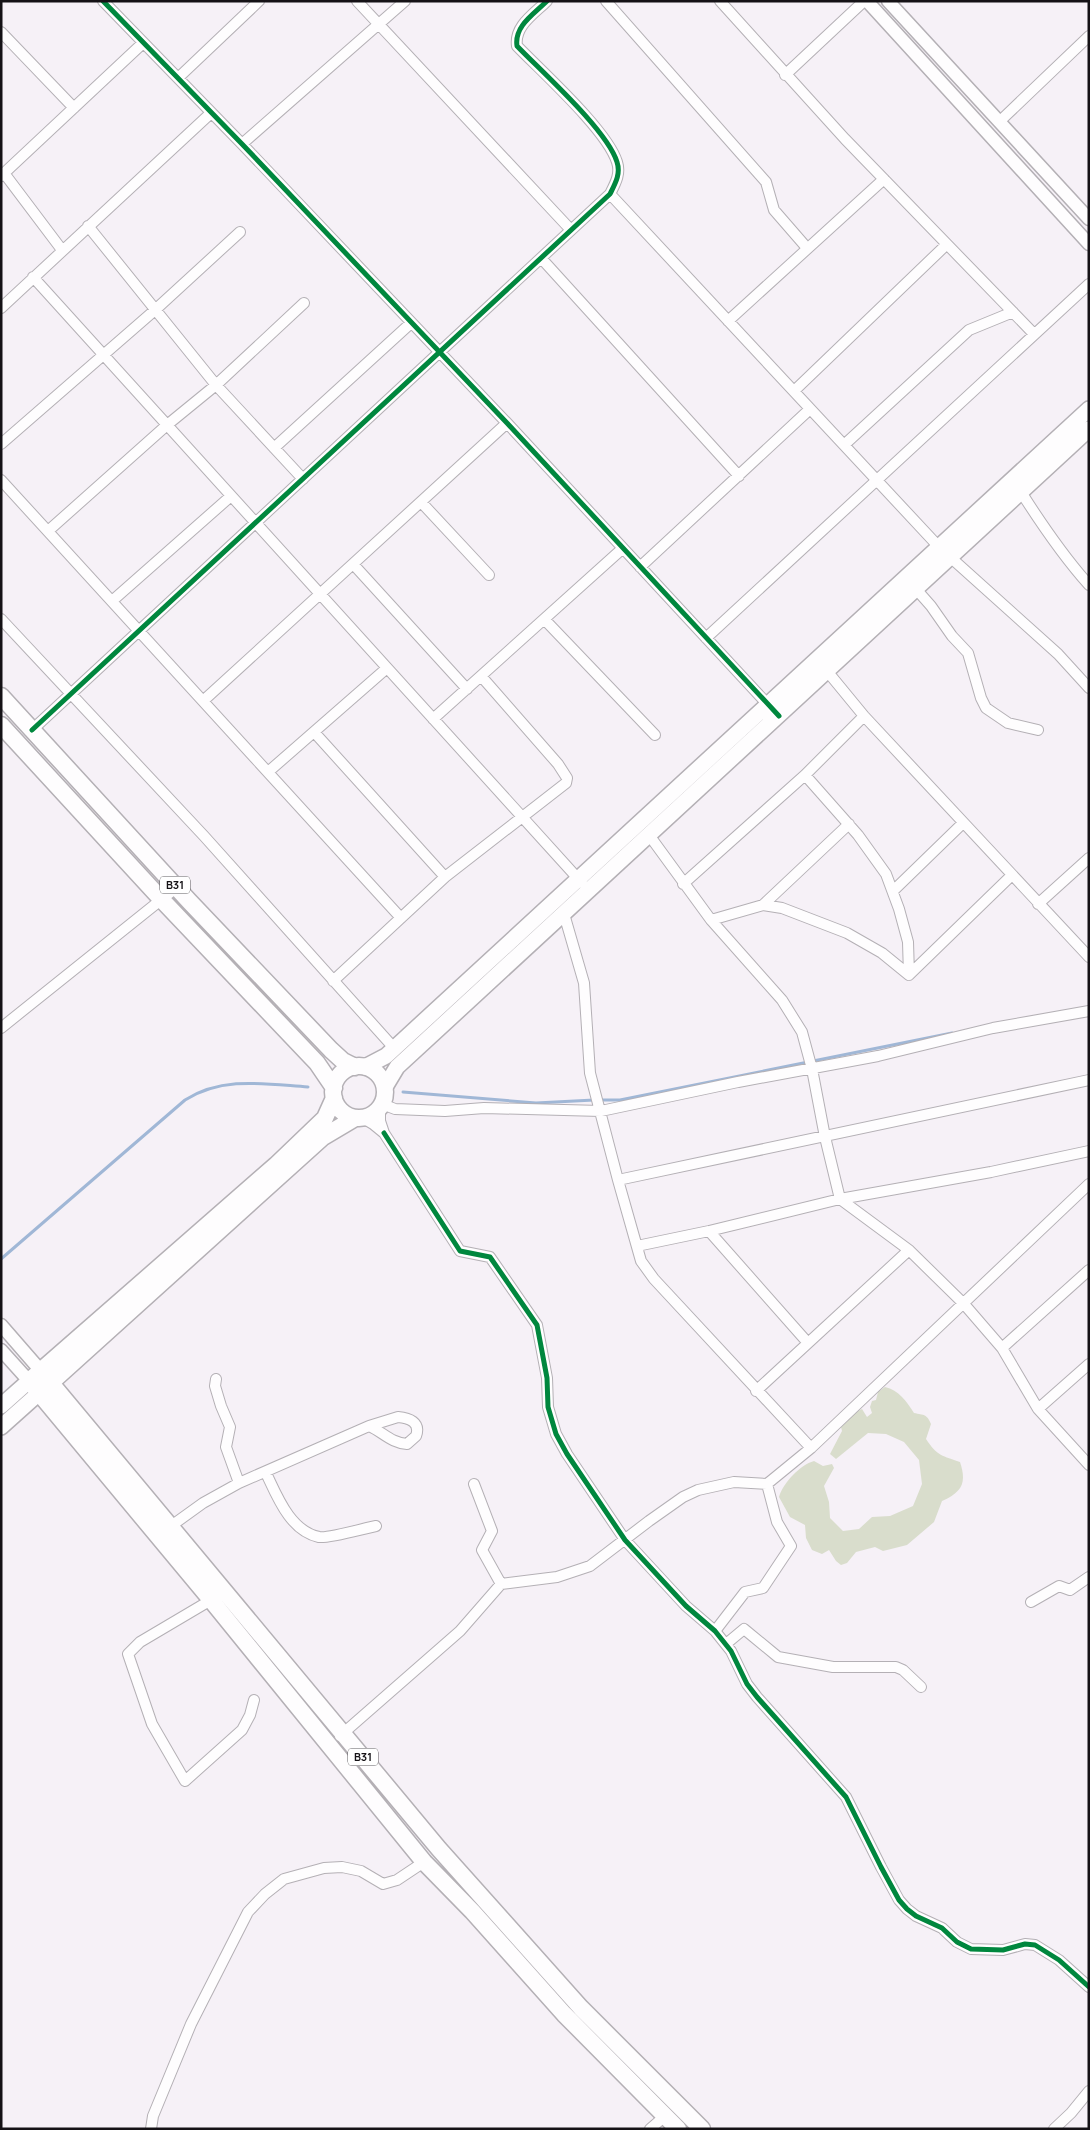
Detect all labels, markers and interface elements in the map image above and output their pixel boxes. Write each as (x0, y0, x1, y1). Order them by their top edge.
road number: B31 (160, 876, 190, 894)
road number: B31 (348, 1748, 378, 1765)

